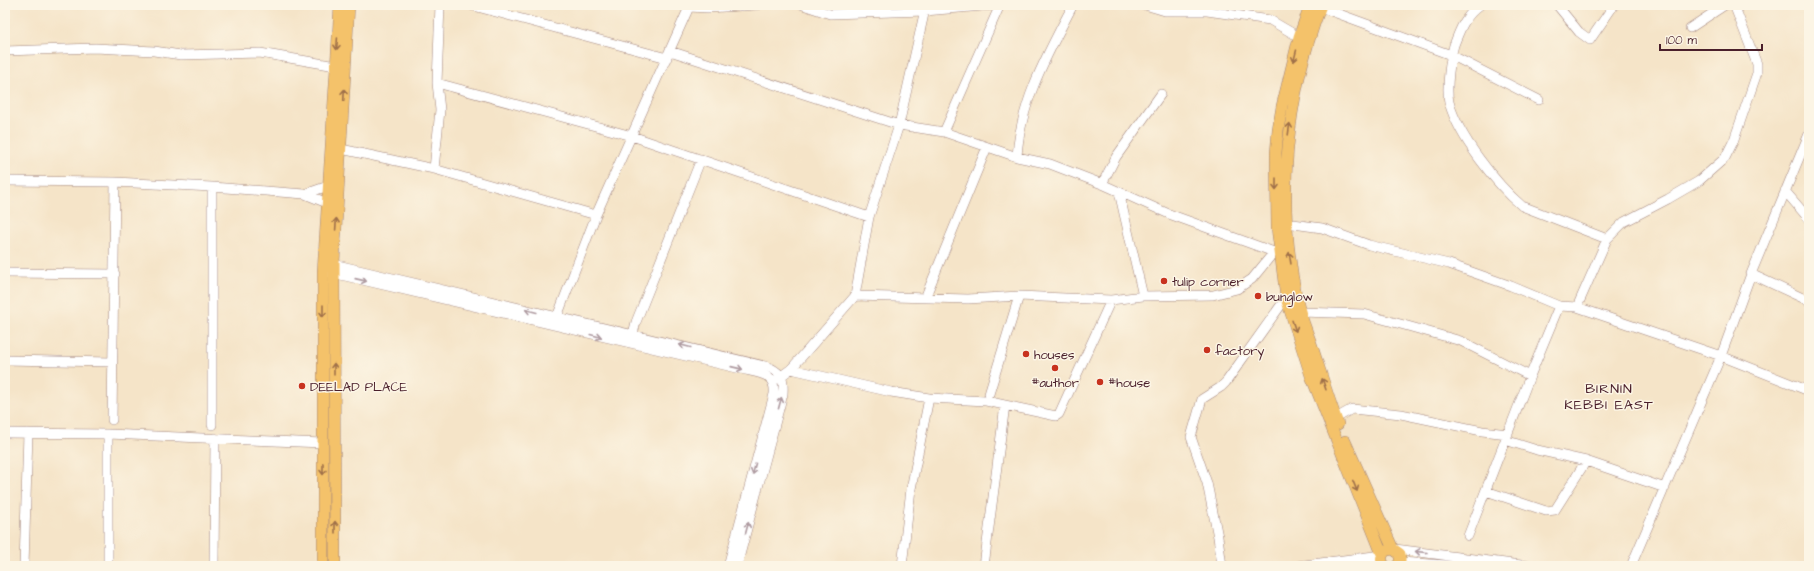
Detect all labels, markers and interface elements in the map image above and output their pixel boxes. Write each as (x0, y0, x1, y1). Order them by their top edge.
scale bar (1660, 26, 1762, 52)
text: 100 m (1666, 32, 1697, 49)
one-way arrow (334, 37, 341, 50)
one-way arrow (1290, 49, 1298, 62)
one-way arrow (341, 89, 348, 102)
one-way arrow (1285, 123, 1293, 136)
one-way arrow (1272, 177, 1280, 190)
one-way arrow (333, 218, 340, 231)
one-way arrow (1286, 252, 1294, 265)
place label: tulip corner (1172, 273, 1244, 291)
one-way arrow (354, 276, 367, 284)
marker: tulip corner (1159, 276, 1169, 286)
place label: bunglow (1266, 288, 1313, 307)
marker: bunglow (1253, 291, 1263, 301)
one-way arrow (319, 304, 327, 317)
one-way arrow (525, 307, 538, 314)
one-way arrow (1291, 319, 1298, 332)
one-way arrow (590, 332, 603, 340)
one-way arrow (679, 342, 692, 350)
place label: factory (1215, 342, 1264, 361)
marker: factory (1202, 345, 1212, 355)
place label: houses (1034, 346, 1075, 364)
marker: houses (1021, 349, 1031, 359)
one-way arrow (330, 363, 338, 376)
marker: #author (1050, 363, 1060, 373)
one-way arrow (730, 365, 743, 373)
place label: #author (1031, 374, 1079, 392)
place label: #house (1108, 374, 1150, 392)
marker: #house (1095, 377, 1105, 387)
one-way arrow (1320, 377, 1327, 390)
place label: DEELAD PLACE (310, 378, 408, 396)
district label: BIRNIN KEBBI EAST (1564, 379, 1654, 415)
marker: DEELAD PLACE (297, 381, 307, 391)
one-way arrow (777, 396, 785, 409)
one-way arrow (319, 462, 327, 475)
one-way arrow (750, 462, 757, 475)
one-way arrow (1352, 480, 1360, 492)
one-way arrow (331, 521, 339, 534)
one-way arrow (744, 522, 751, 535)
one-way arrow (1415, 548, 1428, 556)

